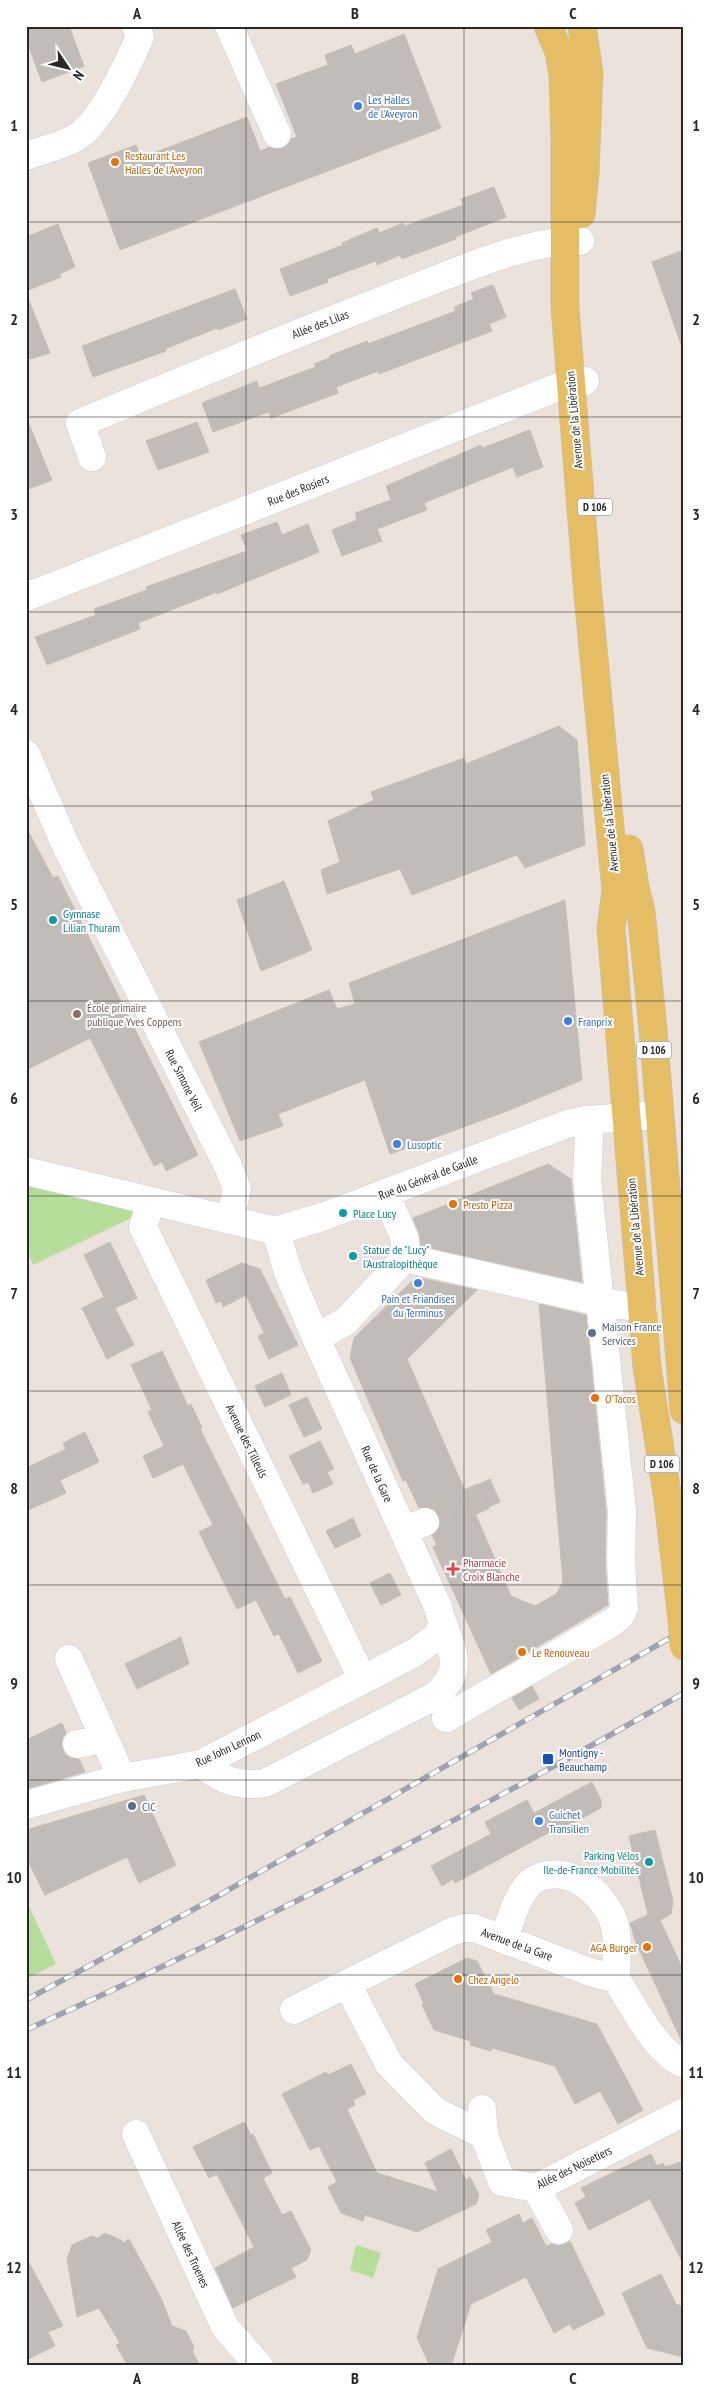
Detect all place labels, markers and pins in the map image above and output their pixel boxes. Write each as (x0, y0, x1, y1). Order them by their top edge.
place label: Les Halles de l'Aveyron (368, 92, 417, 121)
marker: Les Halles de l'Aveyron (352, 100, 364, 112)
place label: Restaurant Les Halles de l'Aveyron (125, 148, 203, 177)
marker: Restaurant Les Halles de l'Aveyron (109, 156, 121, 168)
place label: Gymnase Lilian Thuram (63, 906, 120, 935)
marker: Gymnase Lilian Thuram (47, 914, 59, 926)
place label: École primaire publique Yves Coppens (87, 1000, 182, 1029)
marker: École primaire publique Yves Coppens (71, 1008, 83, 1020)
place label: Franprix (578, 1014, 612, 1029)
marker: Franprix (562, 1015, 574, 1027)
place label: Lusoptic (407, 1137, 442, 1152)
marker: Lusoptic (391, 1138, 403, 1150)
place label: Presto Pizza (463, 1197, 513, 1212)
marker: Presto Pizza (447, 1198, 459, 1210)
place label: Place Lucy (353, 1206, 397, 1221)
marker: Place Lucy (337, 1207, 349, 1219)
place label: Statue de "Lucy" l'Australopithèque (363, 1242, 438, 1271)
marker: Statue de "Lucy" l'Australopithèque (347, 1250, 359, 1262)
marker: Pain et Friandises du Terminus (412, 1277, 424, 1289)
place label: Pain et Friandises du Terminus (382, 1291, 454, 1320)
place label: Maison France Services (602, 1319, 661, 1348)
marker: Maison France Services (586, 1327, 598, 1339)
place label: O'Tacos (605, 1391, 636, 1406)
marker: O'Tacos (589, 1392, 601, 1404)
place label: Pharmacie Croix Blanche (463, 1555, 520, 1584)
marker: Pharmacie Croix Blanche (447, 1563, 459, 1575)
place label: Le Renouveau (532, 1645, 589, 1660)
marker: Le Renouveau (516, 1646, 528, 1658)
place label: Montigny - Beauchamp (559, 1745, 607, 1774)
marker: Montigny - Beauchamp (541, 1752, 555, 1766)
place label: CIC (142, 1799, 156, 1814)
marker: CIC (126, 1800, 138, 1812)
place label: Guichet Transilien (549, 1807, 589, 1836)
marker: Guichet Transilien (533, 1815, 545, 1827)
place label: Parking Vélos Ile-de-France Mobilités (543, 1848, 639, 1877)
marker: Parking Vélos Ile-de-France Mobilités (643, 1856, 655, 1868)
place label: AGA Burger (590, 1940, 638, 1955)
marker: AGA Burger (641, 1941, 653, 1953)
place label: Chez Angelo (468, 1972, 519, 1987)
marker: Chez Angelo (452, 1973, 464, 1985)

